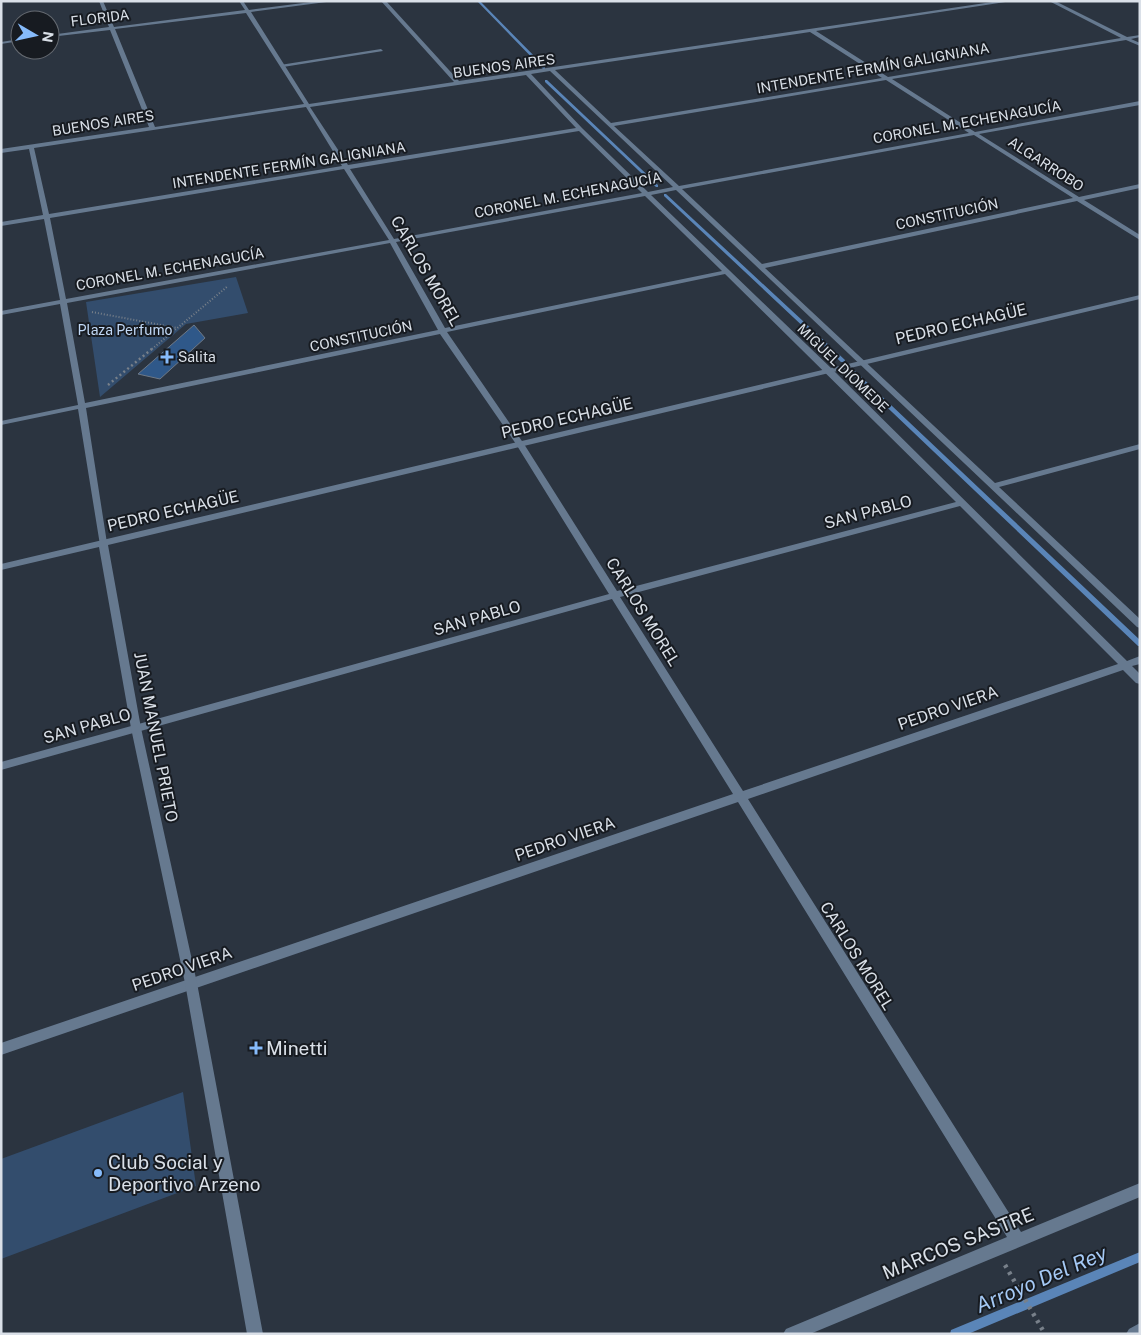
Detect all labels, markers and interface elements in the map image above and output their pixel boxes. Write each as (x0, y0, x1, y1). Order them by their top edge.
street label: FLORIDA (70, 6, 130, 30)
north arrow (10, 10, 60, 60)
text: N (39, 30, 57, 44)
street label: INTENDENTE FERMÍN GALIGNIANA (755, 39, 991, 96)
street label: BUENOS AIRES (452, 51, 556, 81)
street label: CORONEL M. ECHENAGUCÍA (872, 97, 1062, 146)
street label: BUENOS AIRES (51, 107, 155, 139)
street label: ALGARROBO (1005, 134, 1087, 194)
street label: INTENDENTE FERMÍN GALIGNIANA (171, 138, 407, 191)
street label: CORONEL M. ECHENAGUCÍA (473, 168, 663, 221)
street label: CONSTITUCIÓN (894, 193, 1000, 233)
street label: CARLOS MOREL (387, 212, 465, 330)
street label: CORONEL M. ECHENAGUCÍA (75, 244, 265, 293)
street label: PEDRO ECHAGÜE (893, 299, 1029, 348)
street label: CONSTITUCIÓN (308, 315, 414, 355)
street label: MIGUEL DIOMEDE (794, 320, 892, 416)
park label: Plaza Perfumo (78, 322, 173, 338)
place label: Salita (178, 349, 216, 365)
marker: Salita (160, 350, 174, 364)
street label: PEDRO ECHAGÜE (499, 393, 635, 442)
street label: PEDRO ECHAGÜE (105, 486, 241, 535)
street label: SAN PABLO (822, 491, 914, 533)
street label: CARLOS MOREL (602, 554, 684, 670)
street label: SAN PABLO (431, 596, 523, 640)
street label: JUAN MANUEL PRIETO (130, 650, 182, 824)
street label: PEDRO VIERA (895, 682, 1001, 734)
street label: SAN PABLO (41, 704, 133, 748)
street label: PEDRO VIERA (512, 813, 618, 865)
street label: CARLOS MOREL (816, 898, 898, 1014)
street label: PEDRO VIERA (129, 943, 235, 995)
place label: Minetti (266, 1037, 327, 1059)
marker: Minetti (250, 1042, 262, 1054)
place label: Club Social y Deportivo Arzeno (108, 1151, 260, 1195)
marker: Club Social y Deportivo Arzeno (92, 1167, 104, 1179)
street label: MARCOS SASTRE (879, 1203, 1037, 1283)
water label: Arroyo Del Rey (972, 1240, 1111, 1318)

